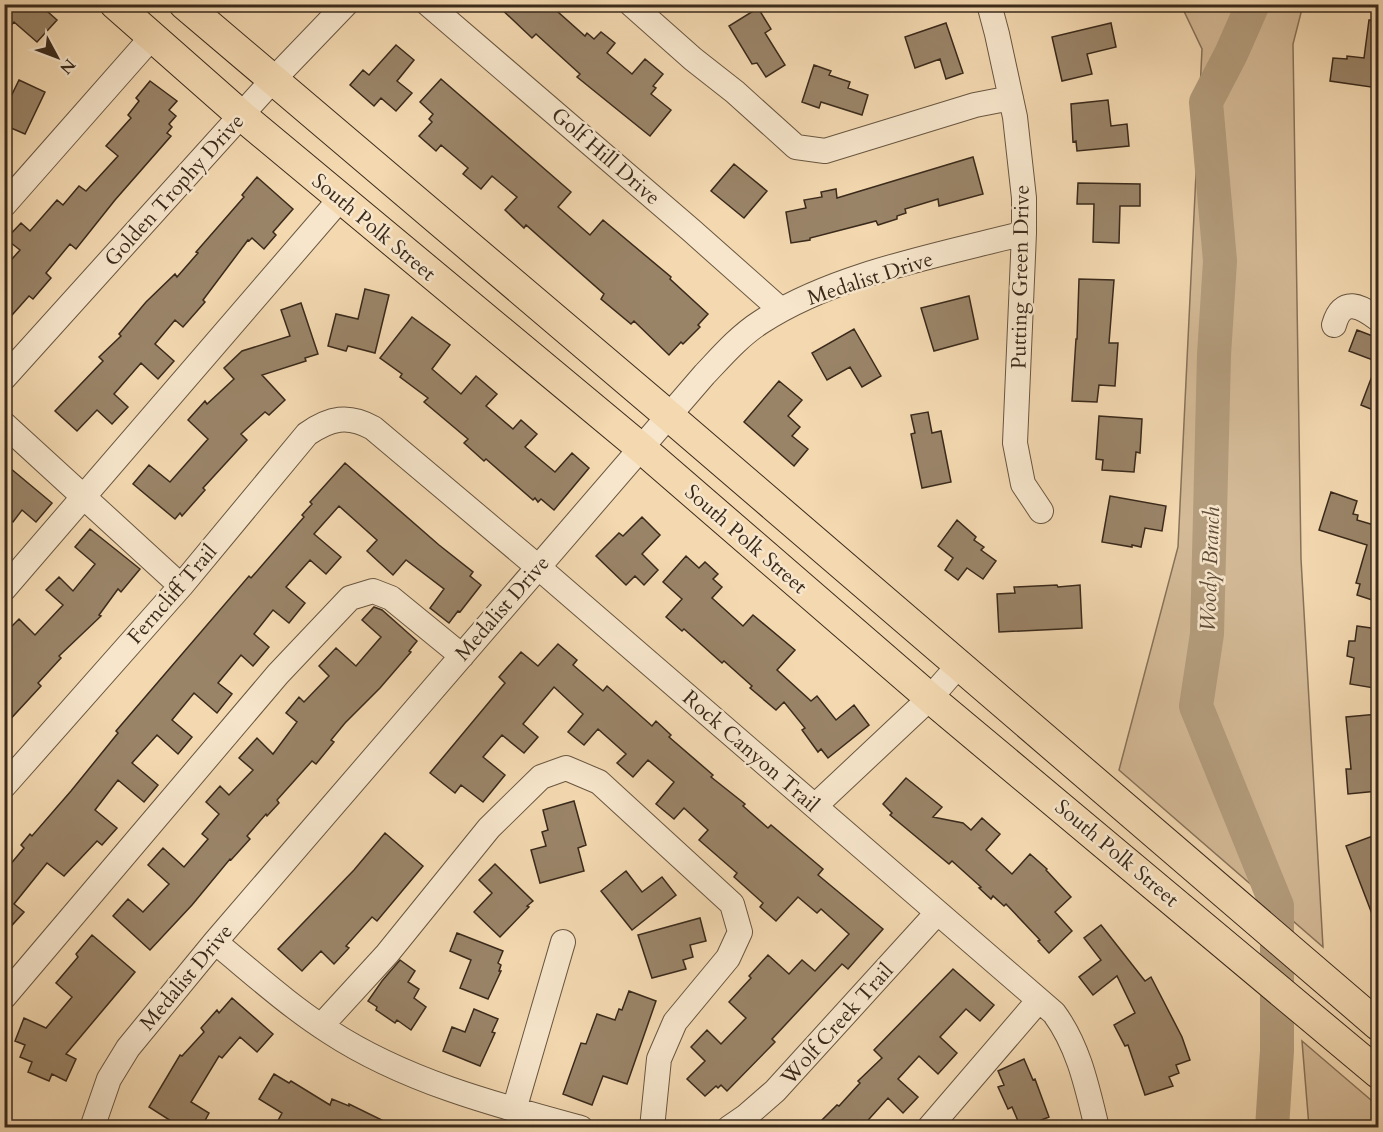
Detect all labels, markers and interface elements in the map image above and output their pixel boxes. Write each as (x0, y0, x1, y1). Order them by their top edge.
north arrow (27, 27, 87, 87)
text: N (55, 54, 80, 79)
street label: Golf Hill Drive (545, 101, 666, 212)
street label: Golden Trophy Drive (98, 108, 251, 273)
street label: South Polk Street (305, 167, 442, 288)
street label: Putting Green Drive (1004, 185, 1037, 369)
street label: Medalist Drive (803, 244, 937, 312)
street label: South Polk Street (678, 478, 813, 601)
water label: Woody Branch (1193, 506, 1227, 632)
street label: Ferncliff Trail (121, 538, 224, 650)
street label: Medalist Drive (448, 549, 556, 667)
street label: Rock Canyon Trail (676, 684, 825, 819)
street label: South Polk Street (1048, 793, 1185, 914)
street label: Medalist Drive (133, 918, 240, 1037)
street label: Wolf Creek Trail (774, 957, 900, 1092)

